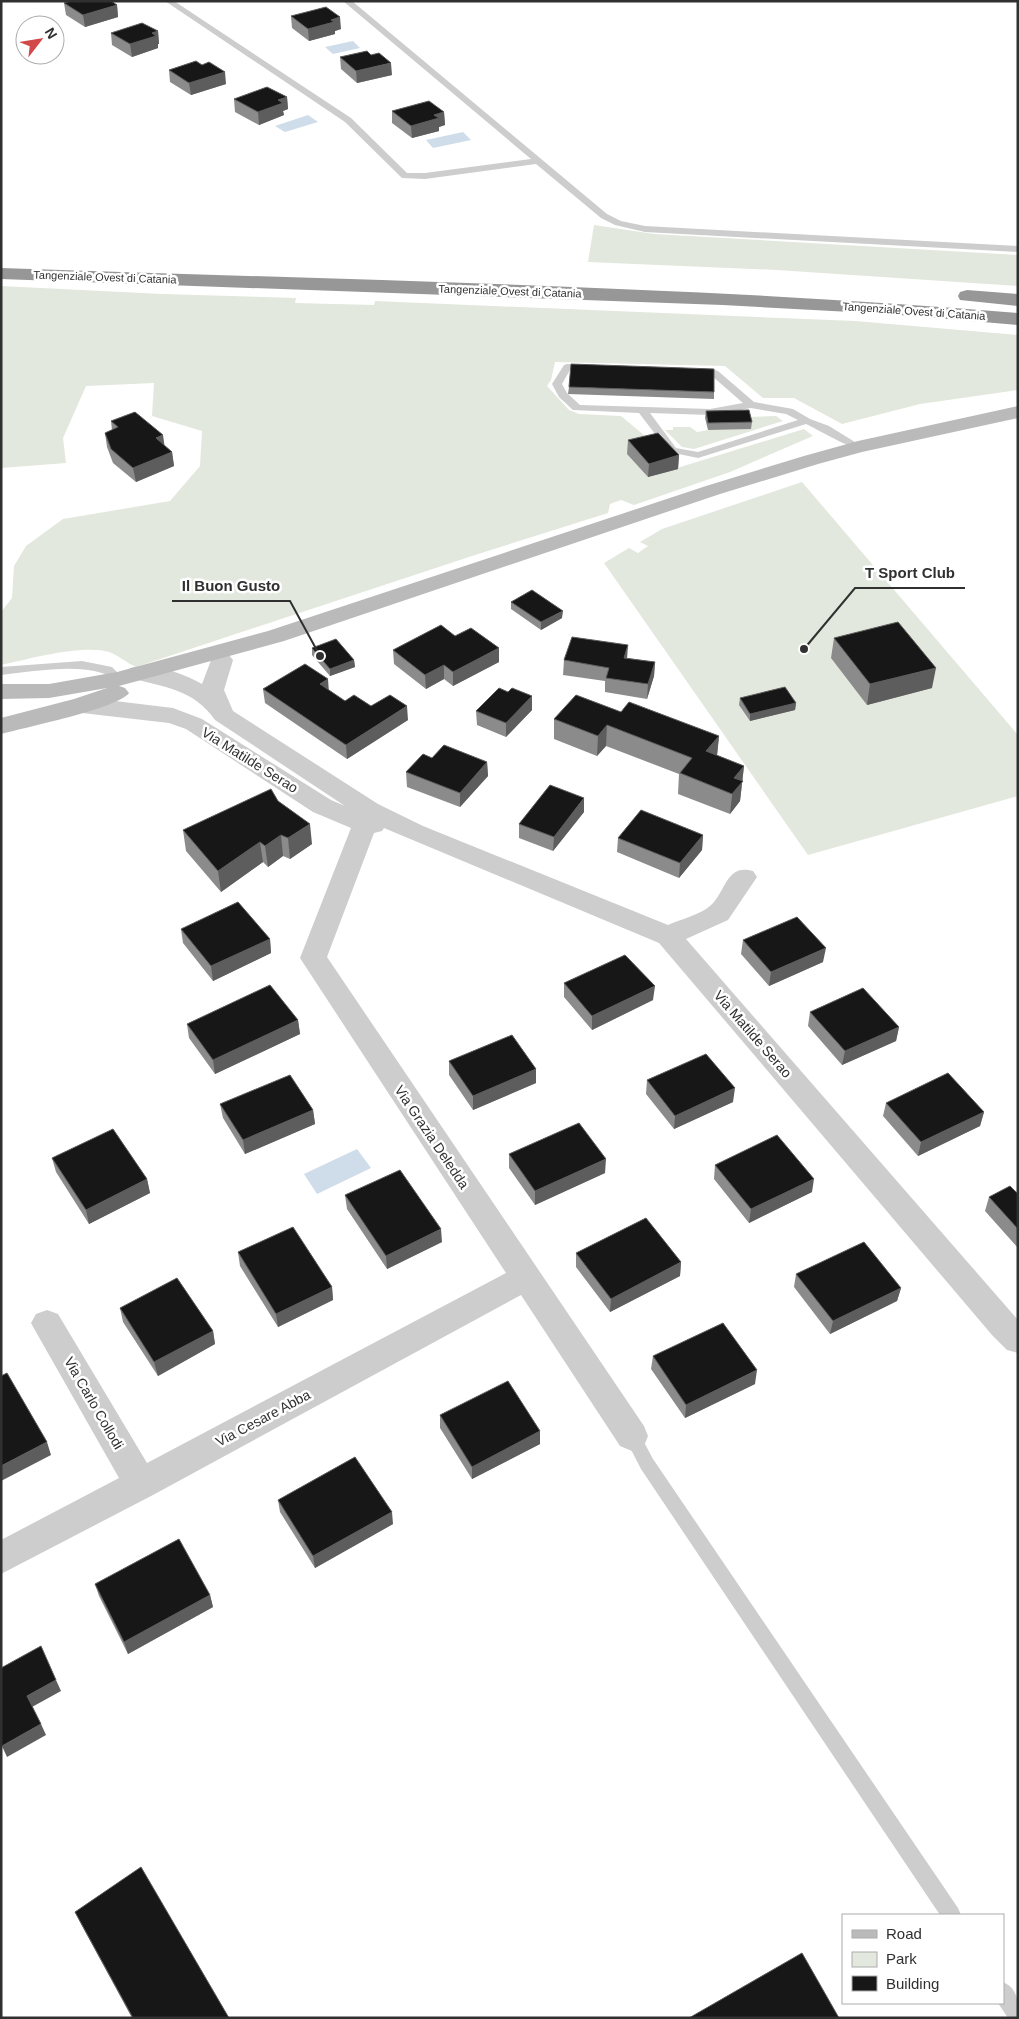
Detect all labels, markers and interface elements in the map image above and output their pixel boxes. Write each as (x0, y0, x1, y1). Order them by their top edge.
north arrow (15, 15, 65, 65)
text: N (42, 25, 61, 42)
street label: Tangenziale Ovest di Catania (33, 269, 178, 286)
street label: Tangenziale Ovest di Catania (438, 283, 583, 300)
street label: Tangenziale Ovest di Catania (842, 300, 987, 322)
callout: T Sport Club (855, 558, 965, 588)
text: T Sport Club (865, 564, 955, 581)
callout: Il Buon Gusto (172, 571, 290, 601)
text: Il Buon Gusto (182, 577, 280, 594)
street label: Via Matilde Serao (199, 724, 301, 796)
street label: Via Matilde Serao (711, 987, 795, 1081)
street label: Via Grazia Deledda (391, 1082, 473, 1192)
street label: Via Carlo Collodi (61, 1354, 127, 1452)
street label: Via Cesare Abba (213, 1386, 313, 1450)
legend (842, 1914, 1004, 2004)
text: Road (886, 1925, 922, 1942)
text: Park (886, 1950, 917, 1967)
text: Building (886, 1975, 939, 1992)

